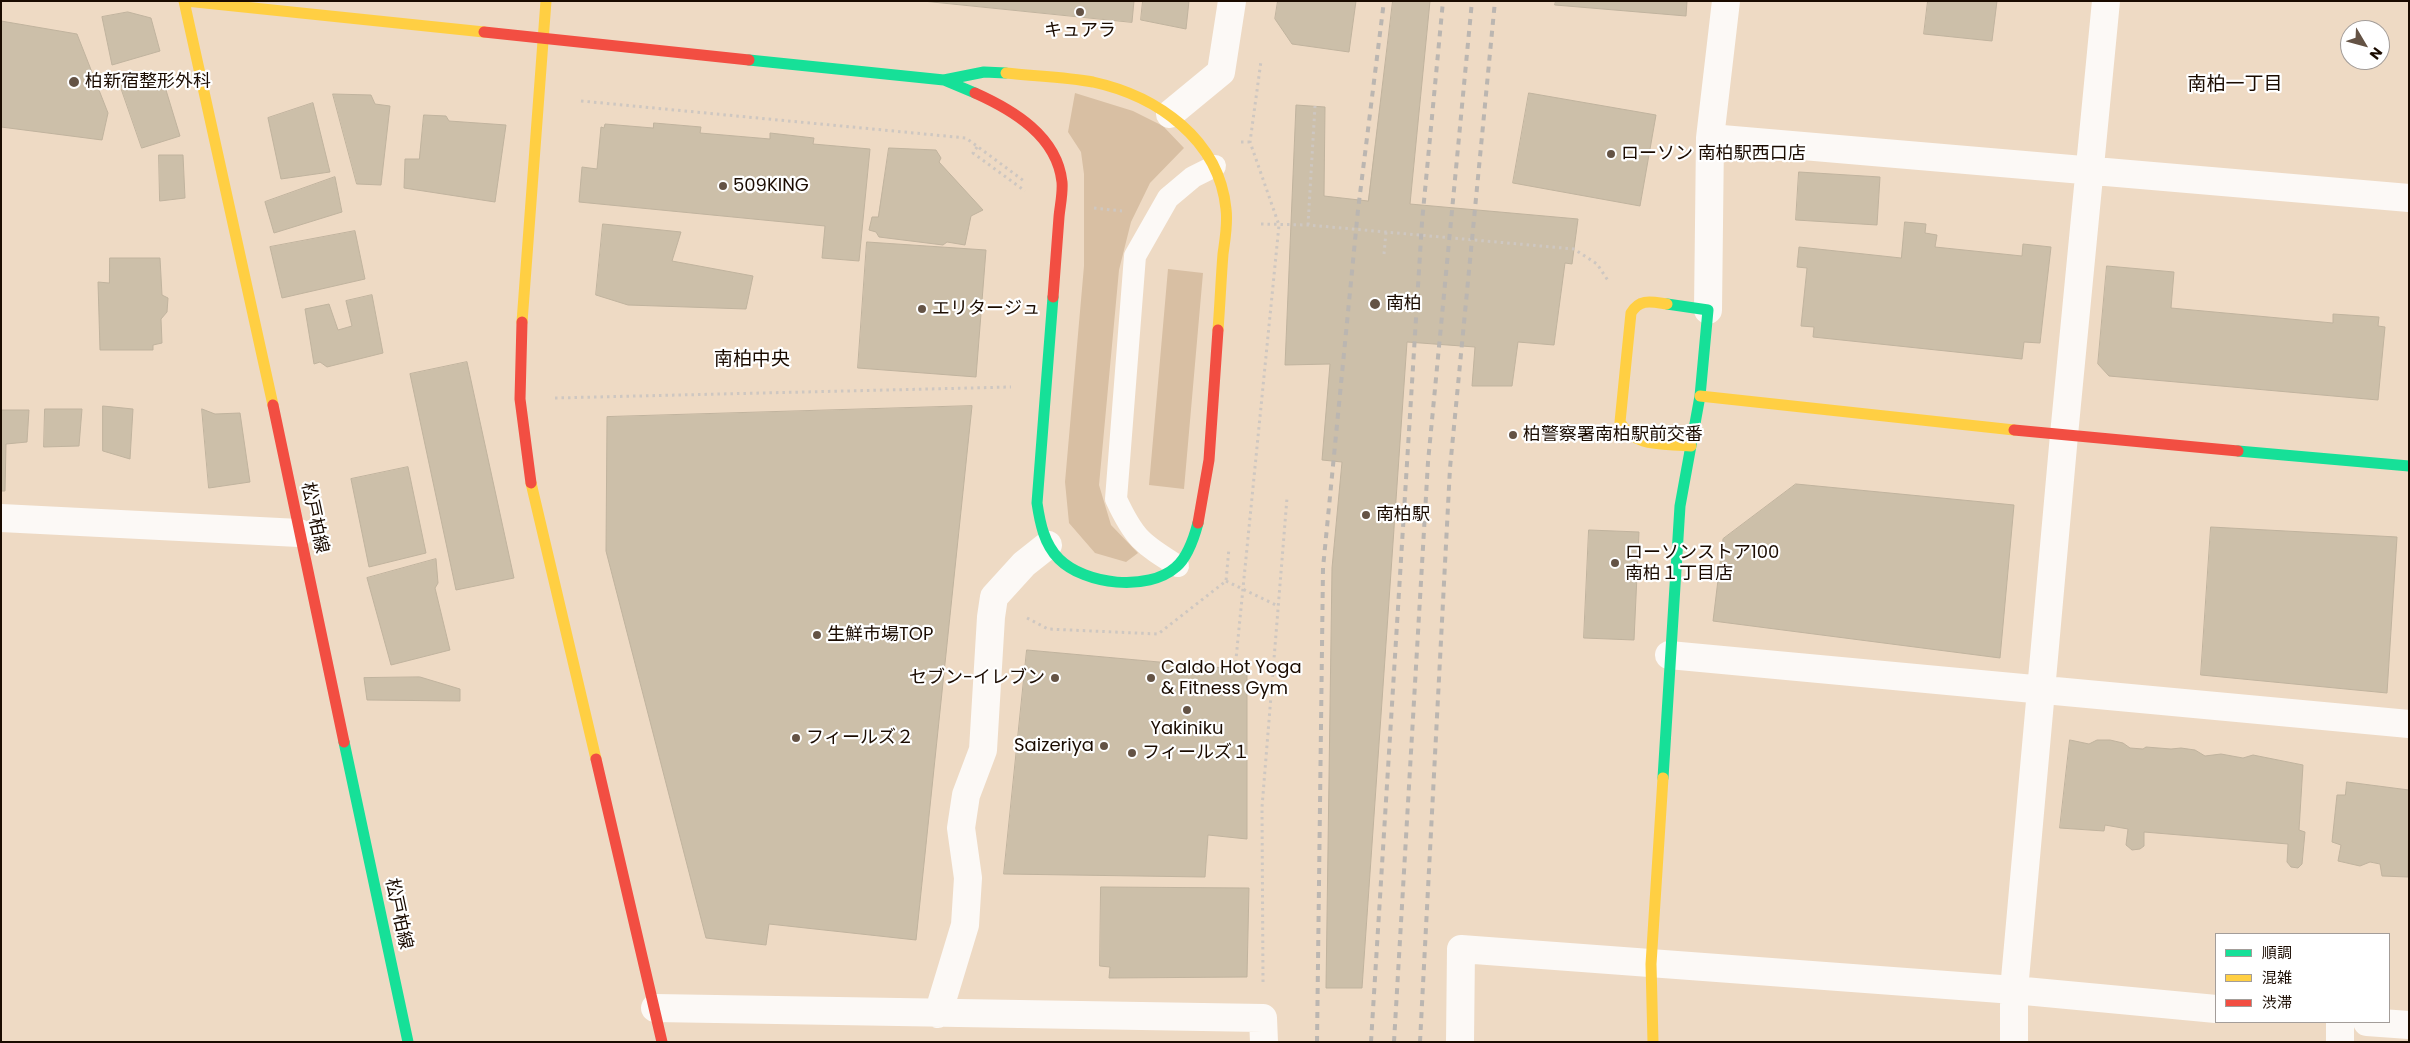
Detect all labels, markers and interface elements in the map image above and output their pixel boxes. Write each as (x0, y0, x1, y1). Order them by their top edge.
marker: キュアラ (1074, 6, 1086, 18)
place label: キュアラ (1044, 20, 1116, 42)
north arrow (2340, 20, 2390, 70)
text: N (2365, 43, 2387, 64)
place label: 柏新宿整形外科 (85, 71, 211, 93)
district label: 南柏一丁目 (2188, 74, 2282, 96)
marker: 柏新宿整形外科 (67, 75, 81, 89)
place label: ローソン 南柏駅西口店 (1621, 143, 1806, 165)
marker: ローソン 南柏駅西口店 (1605, 148, 1617, 160)
place label: 509KING (733, 175, 809, 197)
marker: 509KING (717, 180, 729, 192)
place label: 南柏 (1386, 293, 1422, 315)
marker: 南柏 (1368, 297, 1382, 311)
place label: エリタージュ (932, 298, 1040, 320)
marker: エリタージュ (916, 303, 928, 315)
district label: 南柏中央 (714, 349, 790, 371)
place label: 柏警察署南柏駅前交番 (1523, 424, 1703, 446)
marker: 柏警察署南柏駅前交番 (1507, 429, 1519, 441)
street label: 松戸柏線 (296, 481, 332, 555)
place label: 南柏駅 (1376, 504, 1430, 526)
marker: 南柏駅 (1360, 509, 1372, 521)
place label: ローソンストア100 南柏１丁目店 (1625, 542, 1779, 584)
marker: ローソンストア100 南柏１丁目店 (1609, 557, 1621, 569)
place label: 生鮮市場TOP (827, 624, 933, 646)
marker: 生鮮市場TOP (811, 629, 823, 641)
place label: Caldo Hot Yoga & Fitness Gym (1161, 657, 1302, 700)
place label: セブン-イレブン (909, 667, 1045, 689)
marker: セブン-イレブン (1049, 672, 1061, 684)
marker: Caldo Hot Yoga & Fitness Gym (1145, 672, 1157, 684)
marker: Yakiniku (1181, 704, 1193, 716)
place label: Yakiniku (1150, 718, 1224, 740)
place label: フィールズ２ (806, 727, 914, 749)
marker: フィールズ２ (790, 732, 802, 744)
place label: Saizeriya (1014, 735, 1094, 757)
marker: Saizeriya (1098, 740, 1110, 752)
place label: フィールズ１ (1142, 742, 1250, 764)
marker: フィールズ１ (1126, 747, 1138, 759)
street label: 松戸柏線 (380, 877, 416, 951)
legend (2215, 933, 2390, 1023)
text: 順調 (2262, 942, 2292, 963)
text: 混雑 (2262, 967, 2292, 988)
text: 渋滞 (2262, 992, 2292, 1013)

